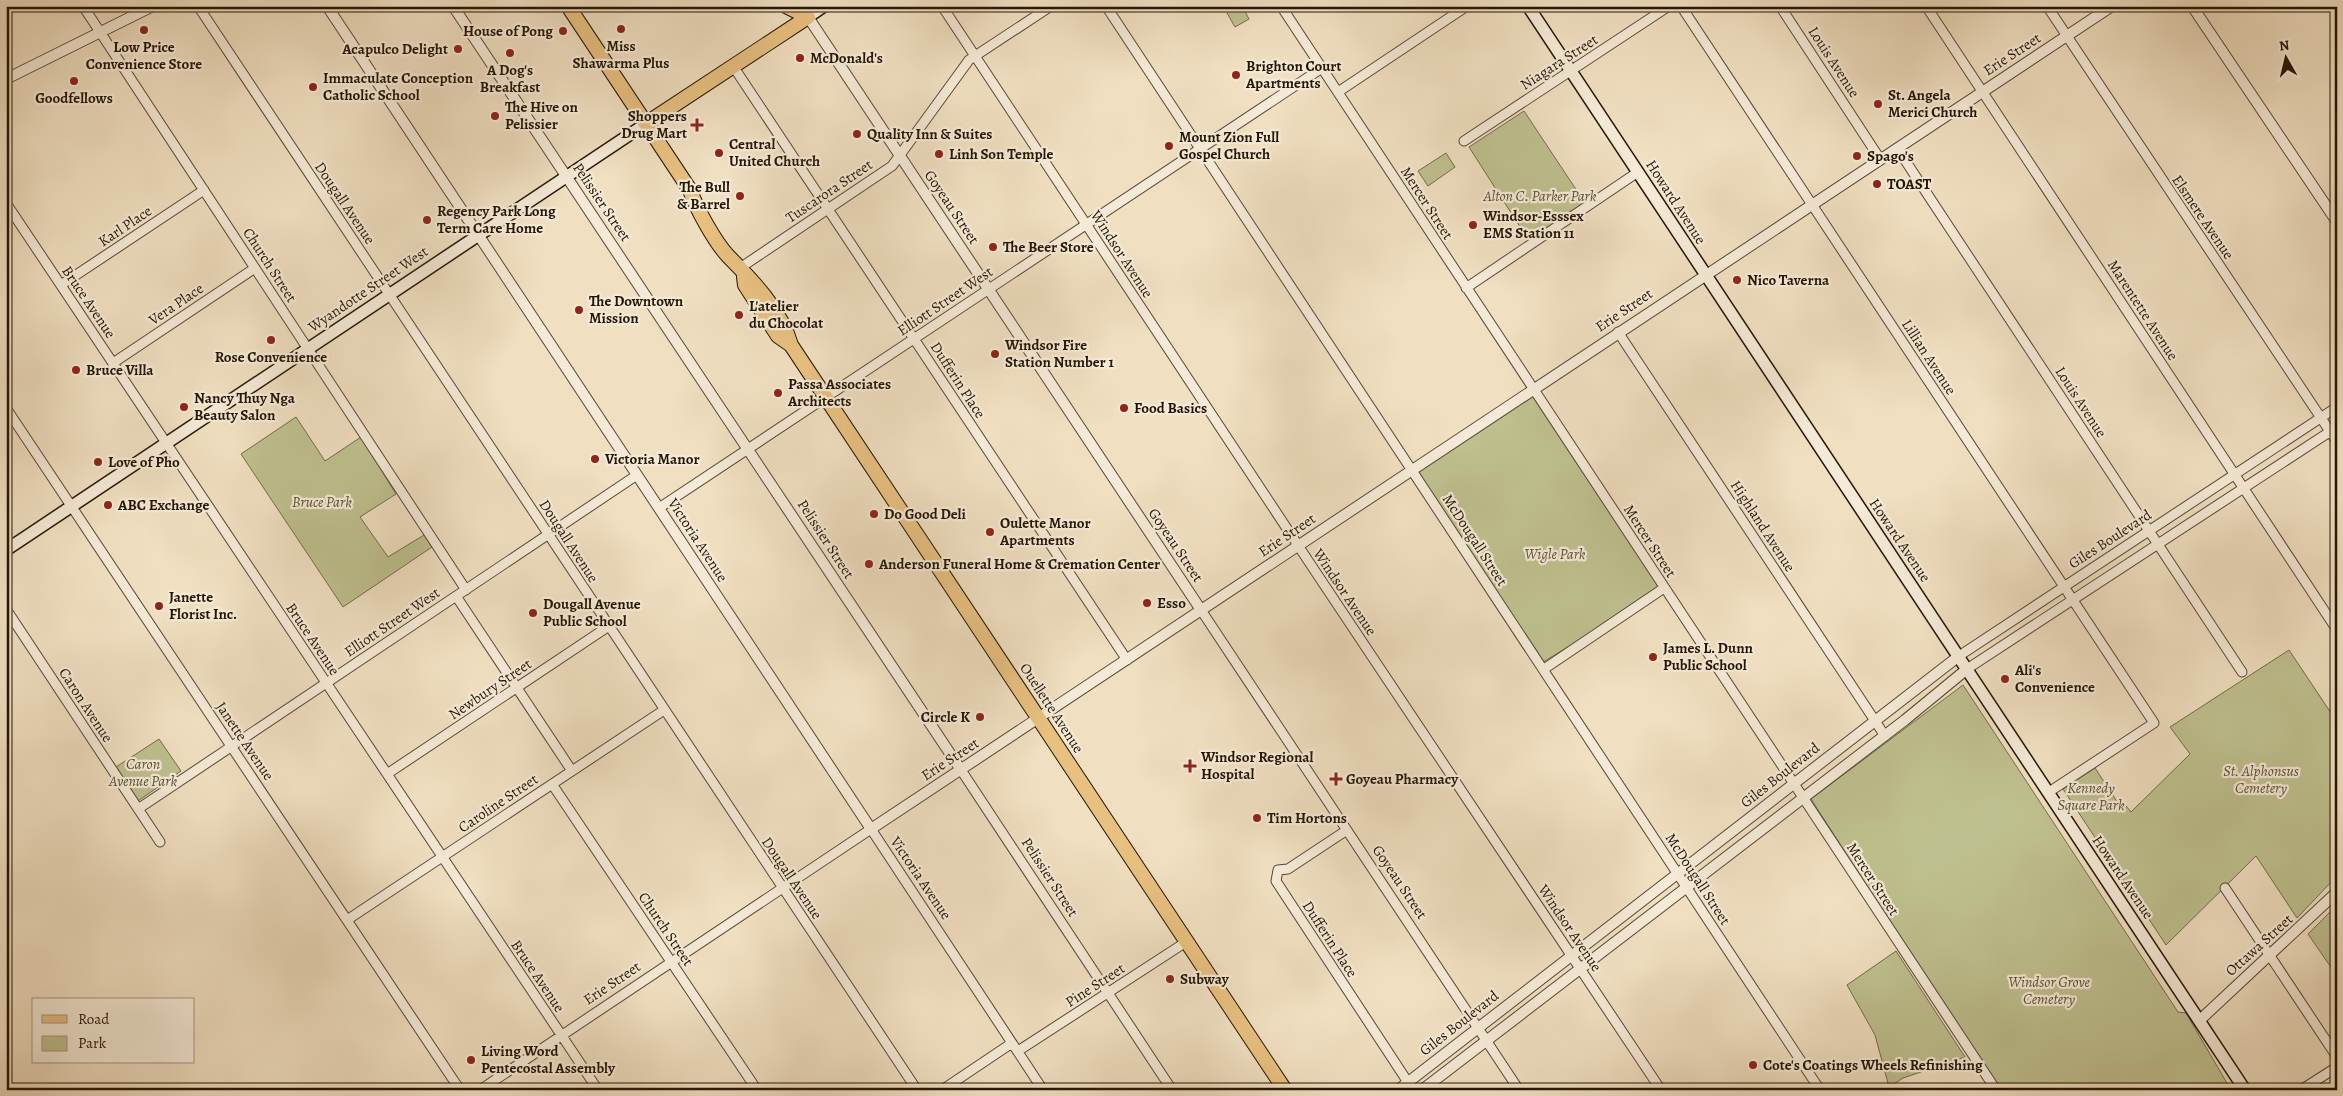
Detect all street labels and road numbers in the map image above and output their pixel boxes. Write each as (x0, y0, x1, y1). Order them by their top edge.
street label: Louis Avenue (1804, 23, 1865, 102)
street label: Erie Street (1979, 28, 2045, 80)
street label: Niagara Street (1516, 29, 1602, 95)
street label: Tuscarora Street (782, 155, 876, 227)
street label: Howard Avenue (1641, 156, 1711, 248)
street label: Dougall Avenue (310, 158, 380, 248)
street label: Pelissier Street (568, 159, 636, 245)
street label: Mercer Street (1396, 163, 1458, 243)
street label: Goyeau Street (920, 166, 984, 248)
street label: Elsmere Avenue (2167, 171, 2239, 263)
street label: Karl Place (94, 201, 156, 251)
street label: Windsor Avenue (1086, 205, 1158, 302)
street label: Church Street (238, 224, 302, 306)
street label: Wyandotte Street West (303, 241, 432, 337)
street label: Marentette Avenue (2103, 256, 2183, 364)
street label: Bruce Avenue (57, 262, 121, 342)
street label: Elliott Street West (893, 262, 997, 340)
street label: Vera Place (144, 278, 208, 330)
street label: Erie Street (1591, 284, 1657, 336)
street label: Lillian Avenue (1897, 315, 1961, 399)
street label: Dufferin Place (926, 338, 990, 422)
street label: Louis Avenue (2051, 363, 2112, 442)
street label: Highland Avenue (1726, 476, 1800, 576)
street label: McDougall Street (1438, 490, 1512, 590)
street label: Victoria Avenue (663, 493, 733, 586)
street label: Howard Avenue (1865, 494, 1936, 586)
street label: Pelissier Street (793, 495, 859, 583)
street label: Dougall Avenue (535, 496, 604, 587)
street label: Mercer Street (1619, 501, 1681, 581)
street label: Goyeau Street (1144, 504, 1208, 586)
street label: Giles Boulevard (2065, 504, 2156, 573)
street label: Erie Street (1254, 509, 1320, 561)
street label: Windsor Avenue (1308, 544, 1382, 640)
street label: Elliott Street West (340, 583, 444, 661)
street label: Bruce Avenue (281, 599, 345, 679)
street label: Newbury Street (445, 654, 535, 724)
street label: Ouellette Avenue (1015, 659, 1089, 757)
street label: Caron Avenue (54, 664, 118, 746)
street label: Janette Avenue (211, 698, 279, 784)
street label: Erie Street (917, 733, 983, 785)
street label: Giles Boulevard (1736, 737, 1824, 812)
street label: Caroline Street (454, 769, 542, 837)
street label: McDougall Street (1661, 829, 1735, 929)
street label: Howard Avenue (2088, 831, 2159, 923)
street label: Victoria Avenue (885, 832, 956, 924)
street label: Dougall Avenue (757, 833, 827, 923)
street label: Pelissier Street (1017, 833, 1083, 921)
street label: Mercer Street (1842, 839, 1904, 919)
street label: Goyeau Street (1368, 841, 1432, 923)
street label: Windsor Avenue (1533, 880, 1607, 976)
street label: Church Street (634, 888, 698, 970)
street label: Dufferin Place (1298, 897, 1362, 981)
street label: Ottawa Street (2221, 909, 2297, 981)
street label: Bruce Avenue (506, 936, 570, 1016)
street label: Erie Street (579, 957, 645, 1009)
street label: Pine Street (1061, 958, 1129, 1012)
street label: Giles Boulevard (1415, 985, 1503, 1060)

